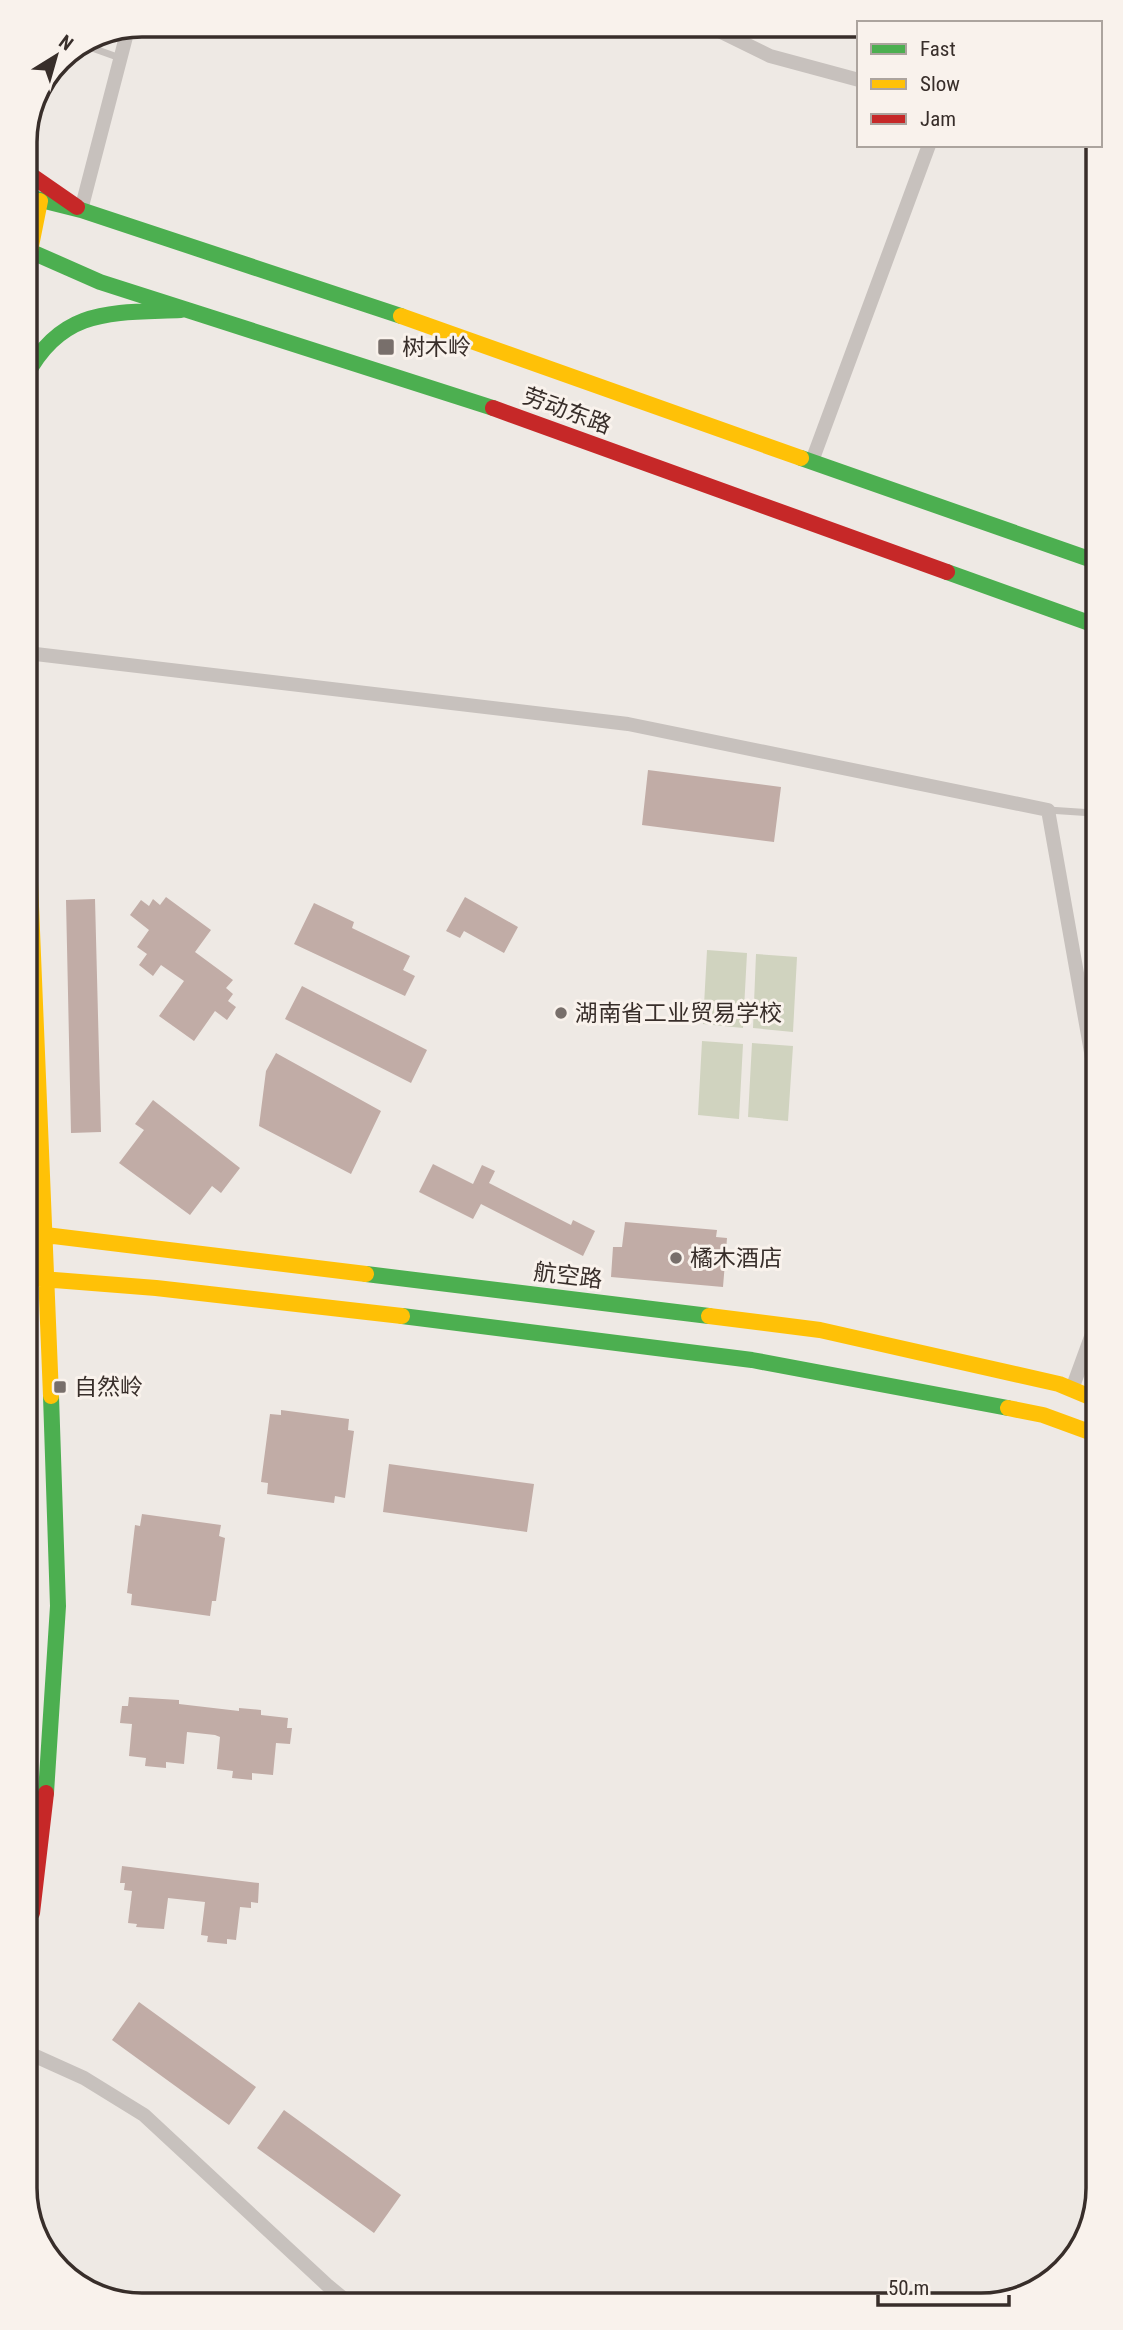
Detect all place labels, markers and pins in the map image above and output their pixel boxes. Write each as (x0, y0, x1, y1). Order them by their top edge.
place label: 树木岭 (402, 334, 471, 361)
marker: 树木岭 (376, 337, 396, 357)
place label: 湖南省工业贸易学校 (575, 1000, 782, 1027)
marker: 湖南省工业贸易学校 (553, 1005, 569, 1021)
place label: 橘木酒店 (690, 1245, 782, 1272)
marker: 橘木酒店 (668, 1250, 684, 1266)
place label: 自然岭 (74, 1374, 143, 1401)
marker: 自然岭 (52, 1379, 68, 1395)

